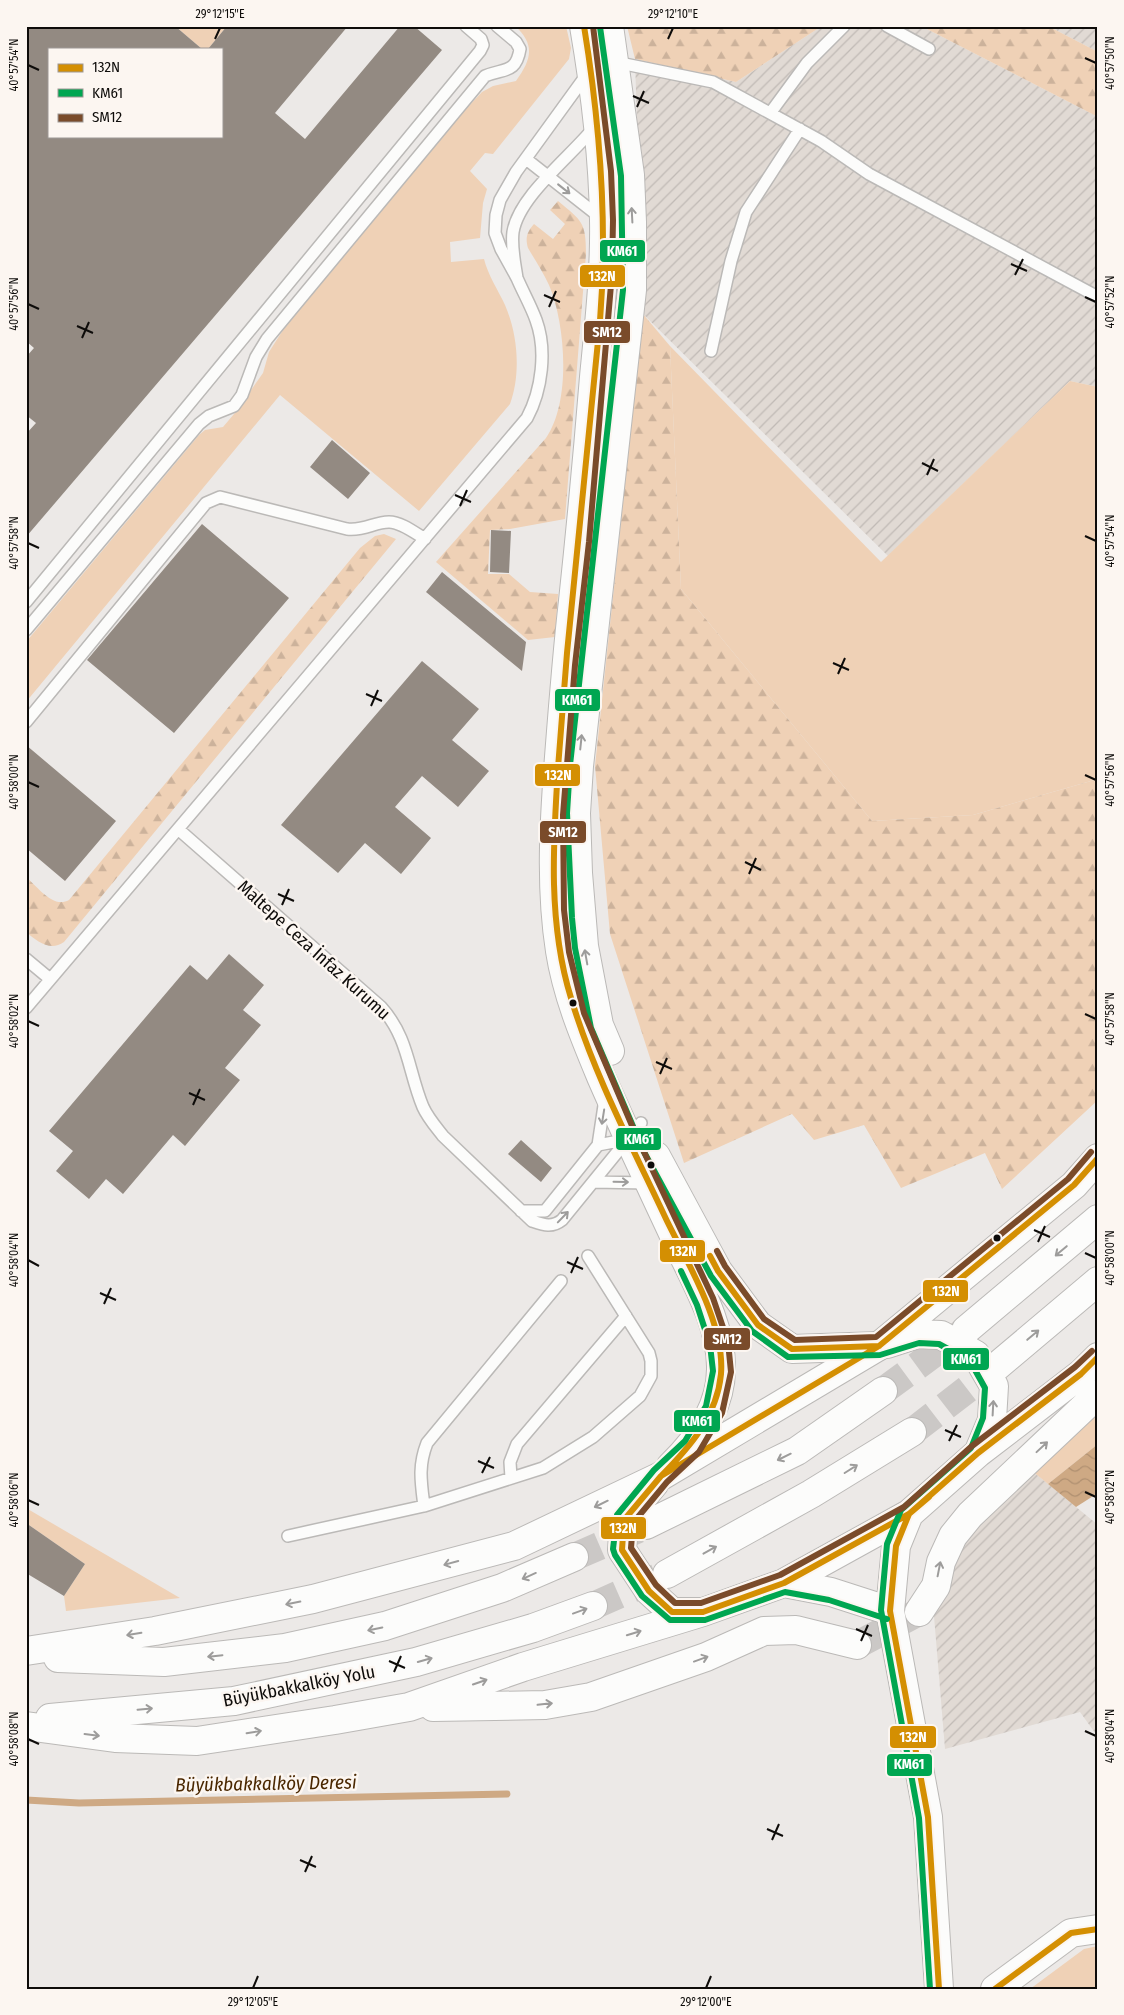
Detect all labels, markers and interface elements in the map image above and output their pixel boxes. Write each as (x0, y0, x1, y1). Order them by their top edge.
text: 29°12'15"E (195, 7, 245, 21)
text: 29°12'10"E (648, 7, 698, 21)
text: 40°57'50"N (1103, 36, 1117, 90)
text: 40°57'54"N (7, 39, 21, 91)
legend (48, 48, 222, 138)
text: 132N (92, 58, 120, 76)
text: KM61 (92, 84, 123, 102)
text: SM12 (92, 108, 123, 126)
one-way arrow (557, 184, 570, 195)
one-way arrow (627, 208, 636, 224)
line badge: KM61 (599, 239, 646, 263)
text: KM61 (607, 243, 637, 260)
line badge: 132N (579, 264, 626, 288)
text: 132N (588, 268, 616, 285)
text: 40°57'52"N (1103, 276, 1117, 328)
text: 40°57'56"N (7, 277, 21, 331)
line badge: SM12 (583, 320, 631, 344)
text: SM12 (592, 324, 622, 341)
text: 40°57'54"N (1103, 515, 1117, 567)
text: 40°57'58"N (7, 516, 21, 570)
line badge: KM61 (554, 688, 601, 712)
text: KM61 (562, 692, 592, 709)
one-way arrow (576, 735, 586, 751)
text: 40°57'56"N (1103, 753, 1117, 807)
text: 40°58'00"N (7, 754, 21, 810)
line badge: 132N (534, 763, 581, 787)
text: 132N (544, 767, 572, 784)
line badge: SM12 (539, 820, 587, 844)
text: SM12 (548, 824, 578, 841)
street label: Maltepe Ceza İnfaz Kurumu (233, 876, 395, 1024)
one-way arrow (581, 949, 591, 965)
text: 40°57'58"N (1103, 992, 1117, 1046)
text: 40°58'02"N (7, 994, 21, 1048)
unlabelled marker (568, 998, 578, 1008)
one-way arrow (597, 1109, 607, 1125)
line badge: KM61 (615, 1127, 662, 1151)
text: KM61 (624, 1131, 654, 1148)
unlabelled marker (646, 1160, 656, 1170)
one-way arrow (612, 1177, 629, 1187)
one-way arrow (557, 1211, 569, 1223)
text: 40°58'00"N (1103, 1230, 1117, 1286)
text: 40°58'04"N (7, 1233, 21, 1287)
unlabelled marker (992, 1233, 1002, 1243)
line badge: 132N (659, 1239, 706, 1263)
text: 132N (669, 1243, 697, 1260)
one-way arrow (1055, 1246, 1068, 1257)
line badge: 132N (922, 1279, 969, 1303)
text: 132N (932, 1283, 960, 1300)
line badge: SM12 (703, 1327, 751, 1351)
one-way arrow (1027, 1330, 1040, 1341)
text: SM12 (712, 1331, 742, 1348)
line badge: KM61 (942, 1347, 990, 1371)
text: KM61 (951, 1351, 981, 1368)
one-way arrow (989, 1400, 998, 1416)
line badge: KM61 (673, 1409, 721, 1433)
text: KM61 (682, 1413, 712, 1430)
one-way arrow (1036, 1441, 1049, 1453)
one-way arrow (777, 1453, 792, 1462)
one-way arrow (843, 1464, 857, 1474)
text: 40°58'02"N (1103, 1470, 1117, 1524)
text: 40°58'06"N (7, 1472, 21, 1528)
one-way arrow (594, 1499, 609, 1509)
line badge: 132N (600, 1516, 647, 1540)
text: 132N (609, 1520, 637, 1537)
one-way arrow (702, 1545, 717, 1555)
one-way arrow (443, 1559, 459, 1568)
one-way arrow (935, 1561, 945, 1577)
one-way arrow (522, 1572, 537, 1582)
one-way arrow (286, 1599, 302, 1608)
one-way arrow (571, 1606, 587, 1615)
one-way arrow (368, 1624, 384, 1634)
one-way arrow (626, 1627, 642, 1637)
one-way arrow (126, 1629, 142, 1639)
one-way arrow (208, 1651, 224, 1661)
one-way arrow (416, 1654, 432, 1664)
one-way arrow (692, 1654, 708, 1663)
street label: Büyükbakkalköy Yolu (221, 1660, 377, 1712)
one-way arrow (471, 1677, 487, 1686)
one-way arrow (537, 1700, 553, 1709)
one-way arrow (136, 1705, 152, 1714)
text: 40°58'04"N (1103, 1709, 1117, 1763)
text: 40°58'08"N (7, 1711, 21, 1767)
line badge: 132N (889, 1725, 937, 1749)
one-way arrow (245, 1727, 261, 1737)
text: 132N (899, 1729, 927, 1746)
one-way arrow (84, 1730, 100, 1740)
line badge: KM61 (886, 1753, 933, 1777)
text: KM61 (894, 1756, 924, 1773)
water label: Büyükbakkalköy Deresi (175, 1770, 357, 1797)
text: 29°12'05"E (228, 1995, 279, 2009)
text: 29°12'00"E (680, 1995, 732, 2009)

